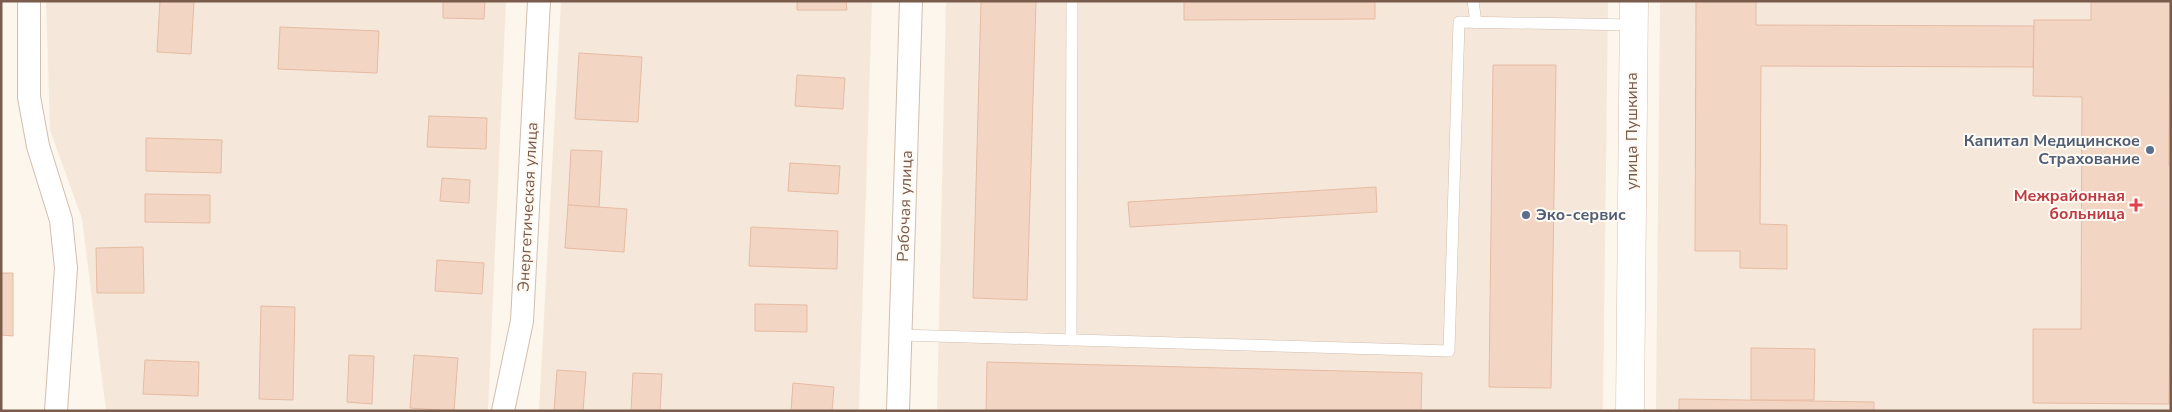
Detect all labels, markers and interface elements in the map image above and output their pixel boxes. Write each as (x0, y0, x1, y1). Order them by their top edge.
street label: улица Пушкина (1621, 72, 1643, 190)
street label: Энергетическая улица (513, 122, 543, 292)
place label: Капитал Медицинское Страхование (1964, 130, 2140, 170)
marker: Капитал Медицинское Страхование (2144, 144, 2156, 156)
street label: Рабочая улица (892, 150, 918, 262)
place label: Межрайонная больница (2014, 185, 2125, 225)
marker: Межрайонная больница (2129, 198, 2143, 212)
place label: Эко-сервис (1536, 204, 1626, 226)
marker: Эко-сервис (1520, 209, 1532, 221)

